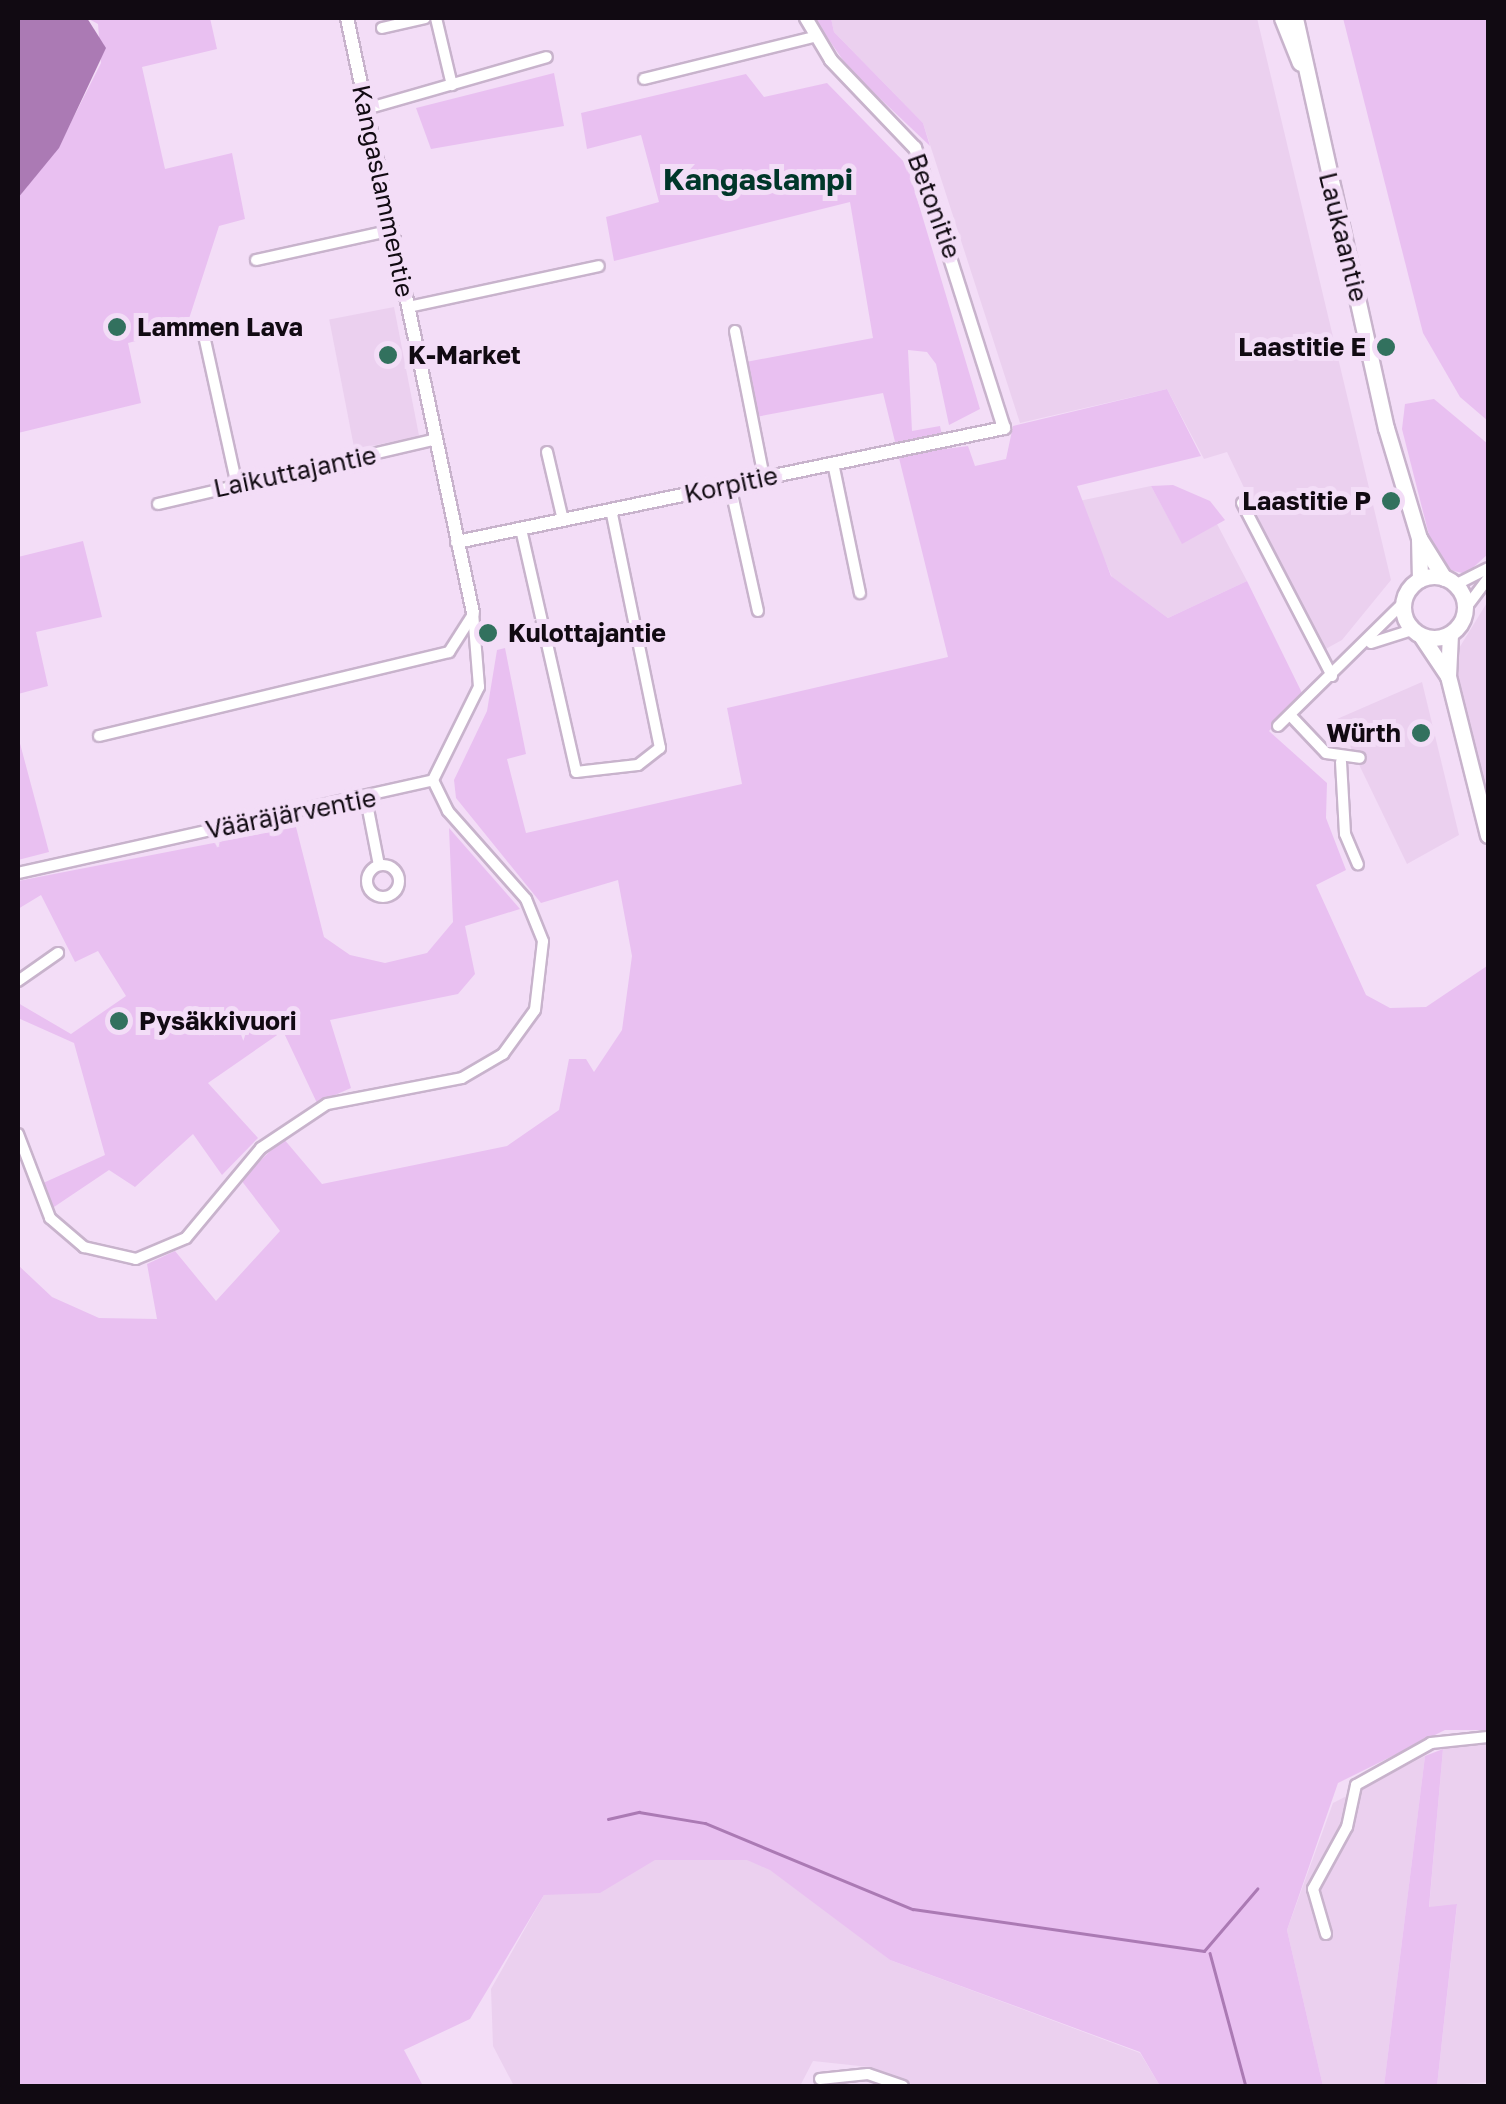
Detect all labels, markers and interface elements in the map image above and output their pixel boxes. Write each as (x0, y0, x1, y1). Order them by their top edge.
street label: Kangaslammentie (346, 82, 420, 300)
street label: Betonitie (901, 149, 967, 263)
district label: Kangaslampi (663, 161, 853, 197)
street label: Laukaantie (1312, 169, 1374, 305)
place label: Lammen Lava (137, 312, 303, 342)
marker: Lammen Lava (106, 316, 128, 338)
place label: Laastitie E (1238, 332, 1366, 362)
marker: Laastitie E (1375, 336, 1397, 358)
place label: K-Market (408, 340, 521, 370)
marker: K-Market (377, 344, 399, 366)
street label: Laikuttajantie (211, 440, 379, 504)
street label: Korpitie (682, 460, 780, 510)
place label: Laastitie P (1242, 486, 1371, 516)
marker: Laastitie P (1380, 490, 1402, 512)
place label: Kulottajantie (508, 618, 666, 648)
marker: Kulottajantie (477, 622, 499, 644)
place label: Würth (1326, 718, 1401, 748)
marker: Würth (1410, 722, 1432, 744)
street label: Vääräjärventie (203, 783, 379, 845)
place label: Pysäkkivuori (139, 1006, 297, 1036)
marker: Pysäkkivuori (108, 1010, 130, 1032)

